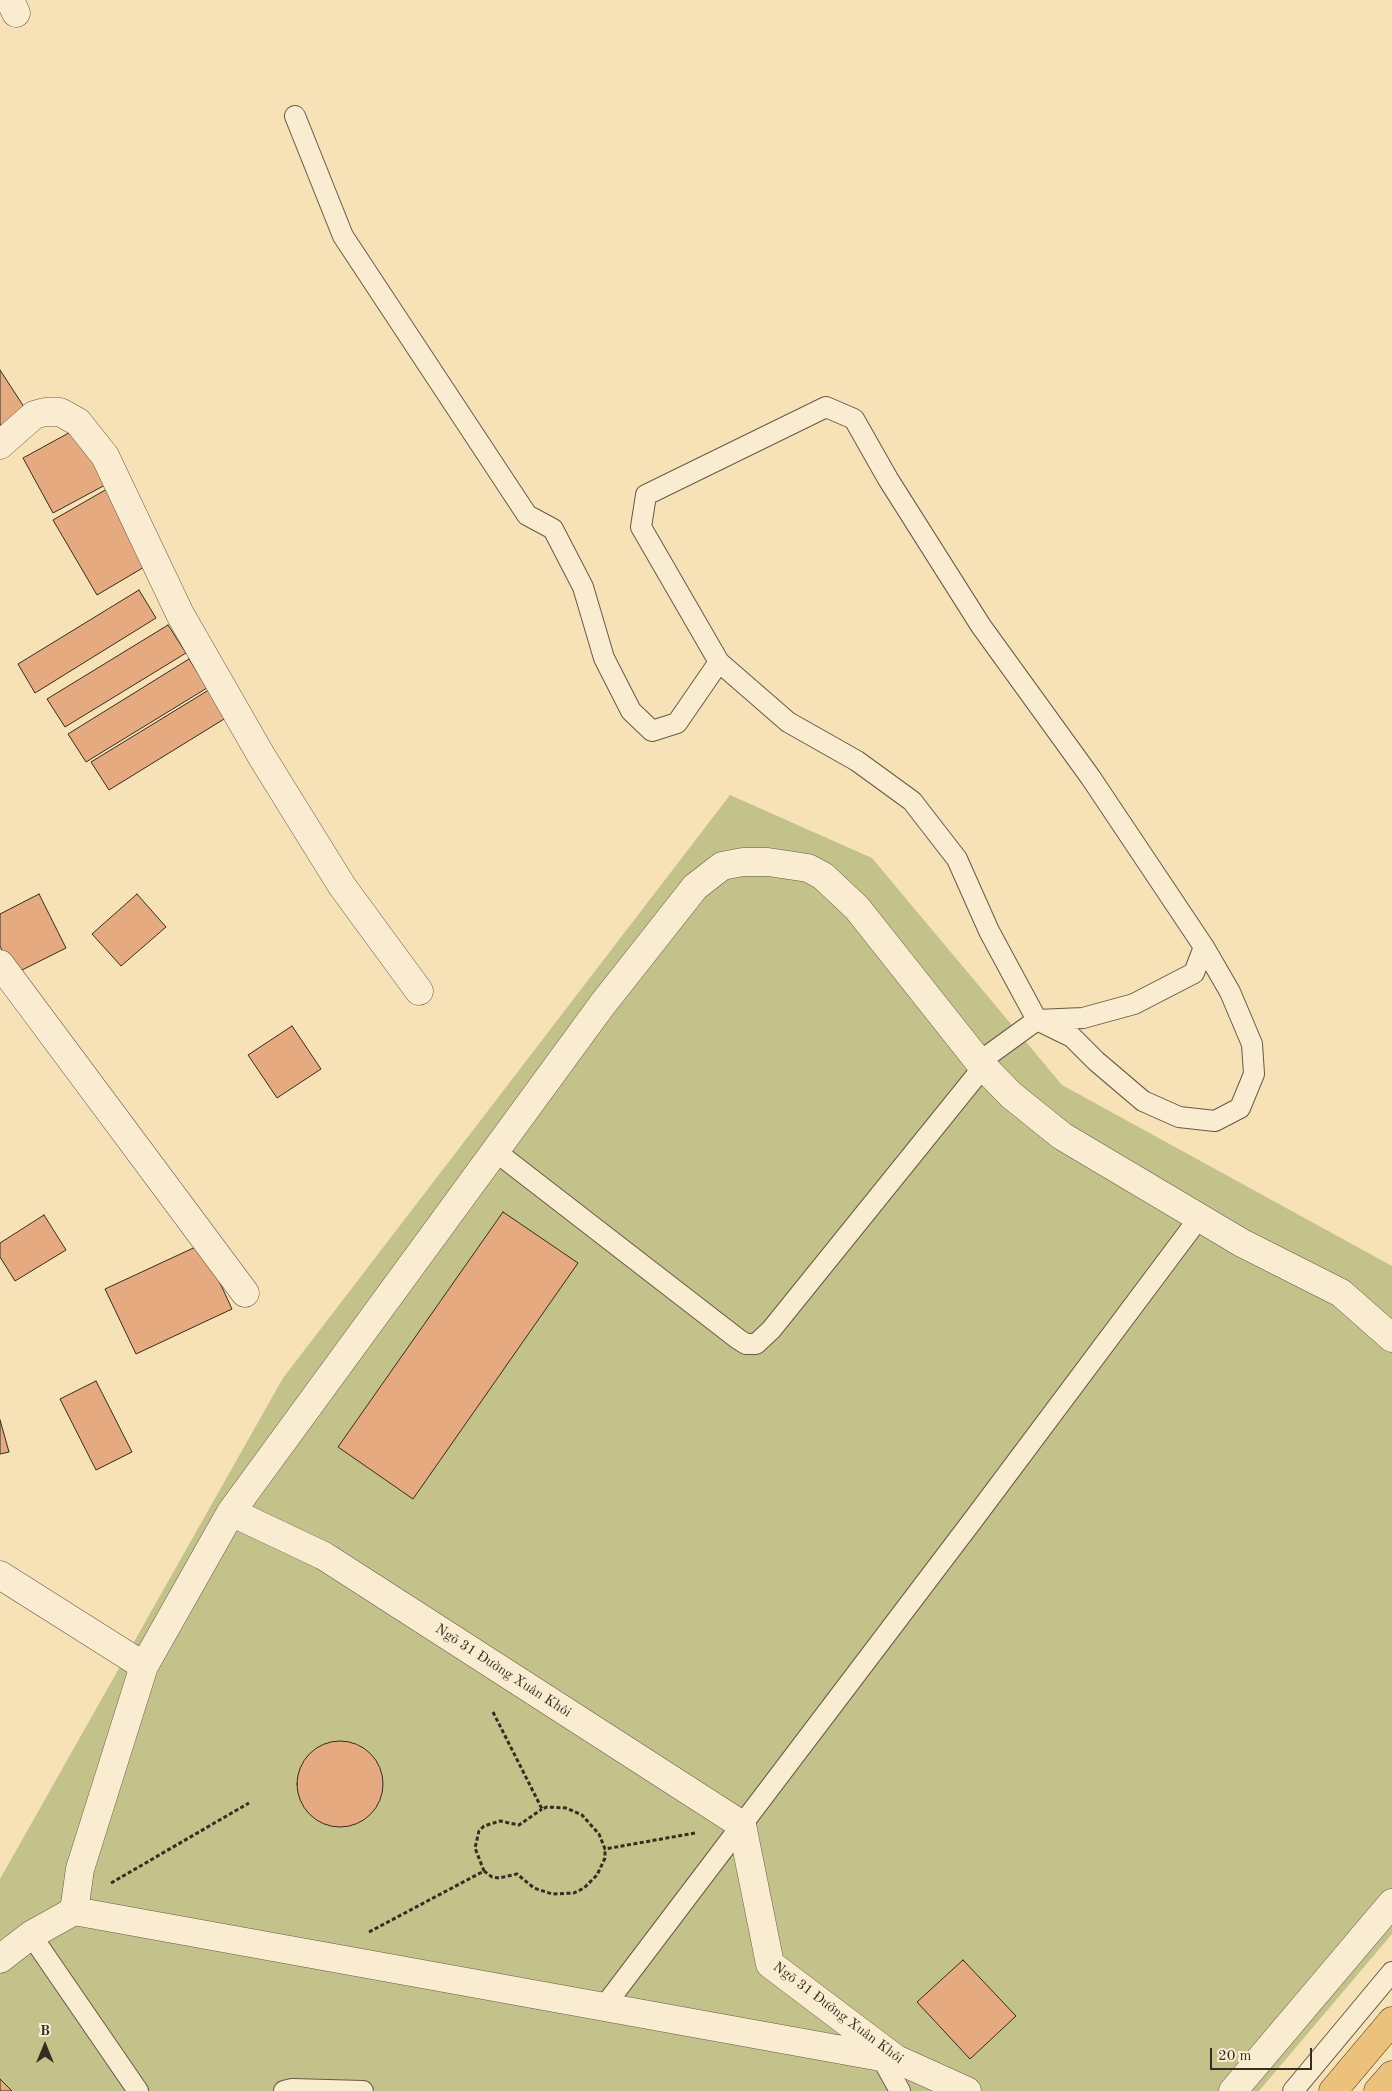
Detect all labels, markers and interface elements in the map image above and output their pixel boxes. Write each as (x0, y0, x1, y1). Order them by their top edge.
street label: Ngõ 31 Đường Xuân Khôi (432, 1621, 574, 1721)
street label: Ngõ 31 Đường Xuân Khôi (770, 1958, 906, 2068)
north arrow (20, 2021, 70, 2071)
text: B (40, 2024, 50, 2038)
scale bar (1212, 2038, 1314, 2070)
text: 20 m (1218, 2049, 1252, 2064)

